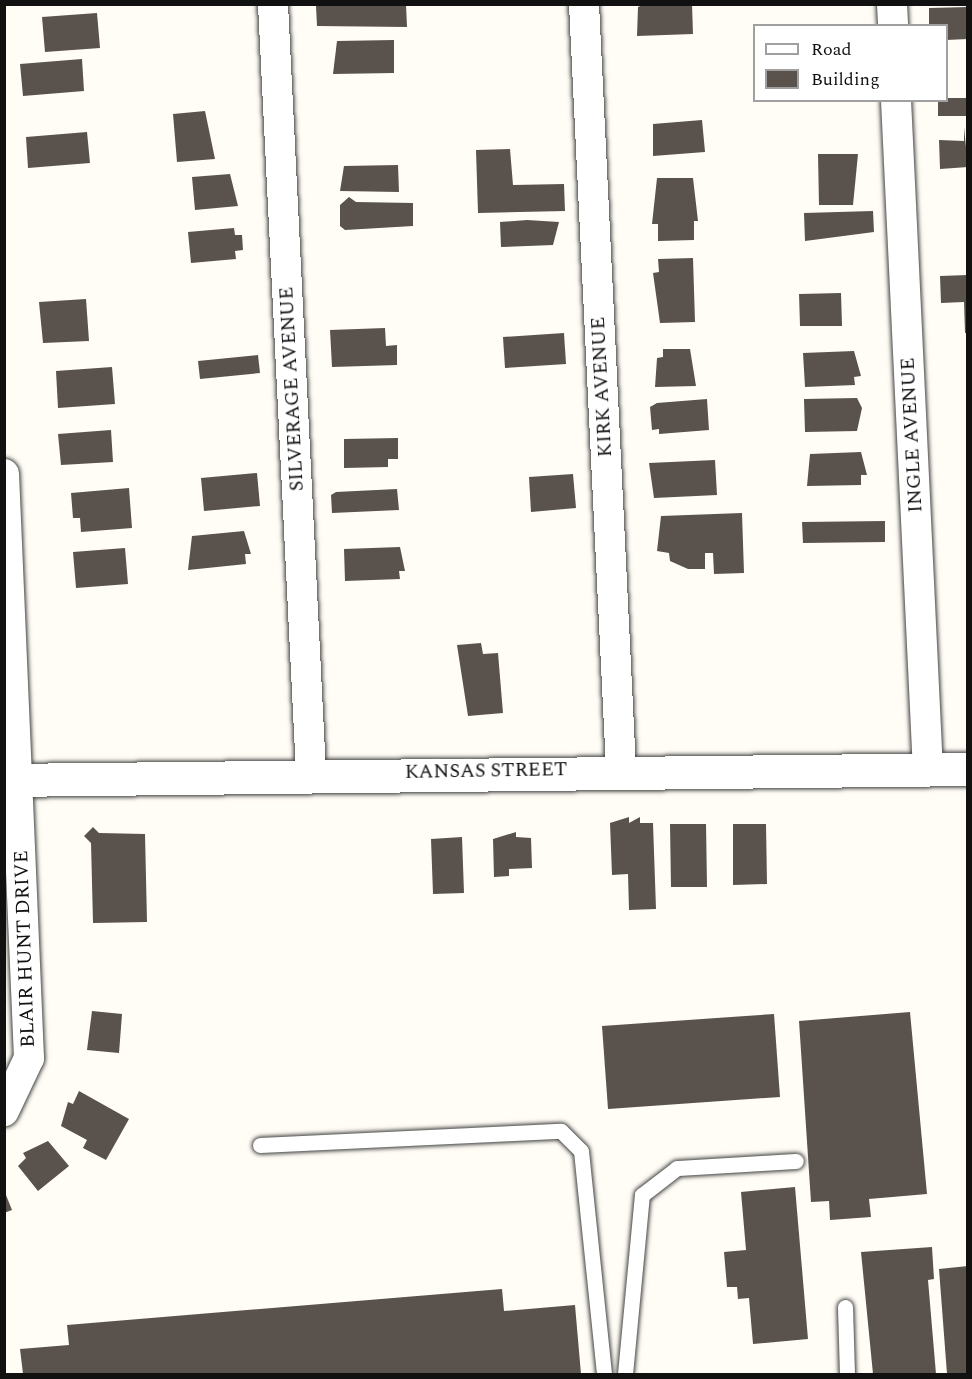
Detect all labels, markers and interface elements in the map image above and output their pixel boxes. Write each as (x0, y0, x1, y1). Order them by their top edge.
legend (753, 24, 948, 102)
text: Road (811, 36, 852, 63)
text: Building (811, 66, 880, 93)
street label: SILVERAGE AVENUE (275, 286, 309, 492)
street label: KIRK AVENUE (586, 316, 618, 458)
street label: INGLE AVENUE (896, 357, 928, 513)
street label: KANSAS STREET (404, 758, 568, 784)
street label: BLAIR HUNT DRIVE (10, 850, 40, 1048)

